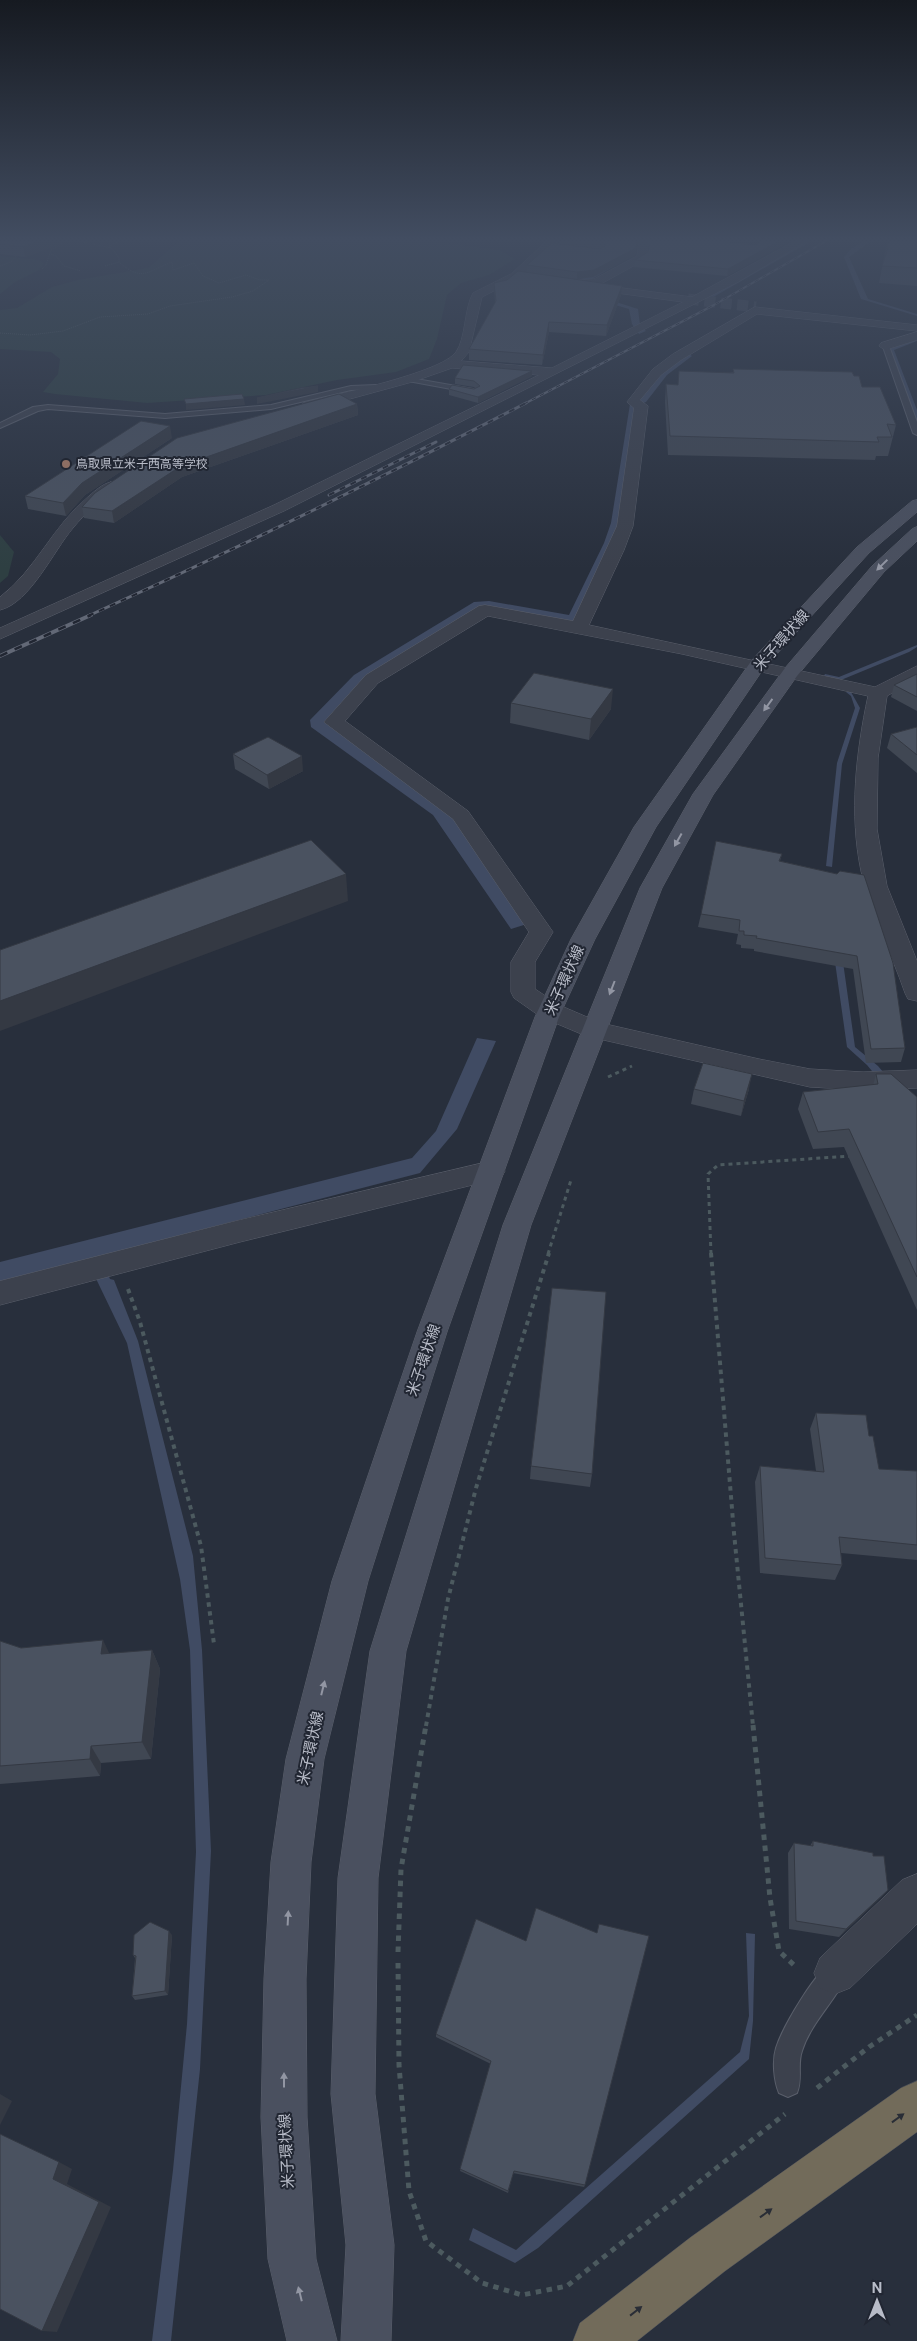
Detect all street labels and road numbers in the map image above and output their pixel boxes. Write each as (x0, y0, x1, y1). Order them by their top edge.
street label: 米子環状線 (750, 606, 812, 674)
street label: 米子環状線 (541, 942, 587, 1018)
street label: 米子環状線 (403, 1322, 443, 1398)
street label: 米子環状線 (294, 1710, 326, 1786)
street label: 米子環状線 (276, 2113, 296, 2189)

